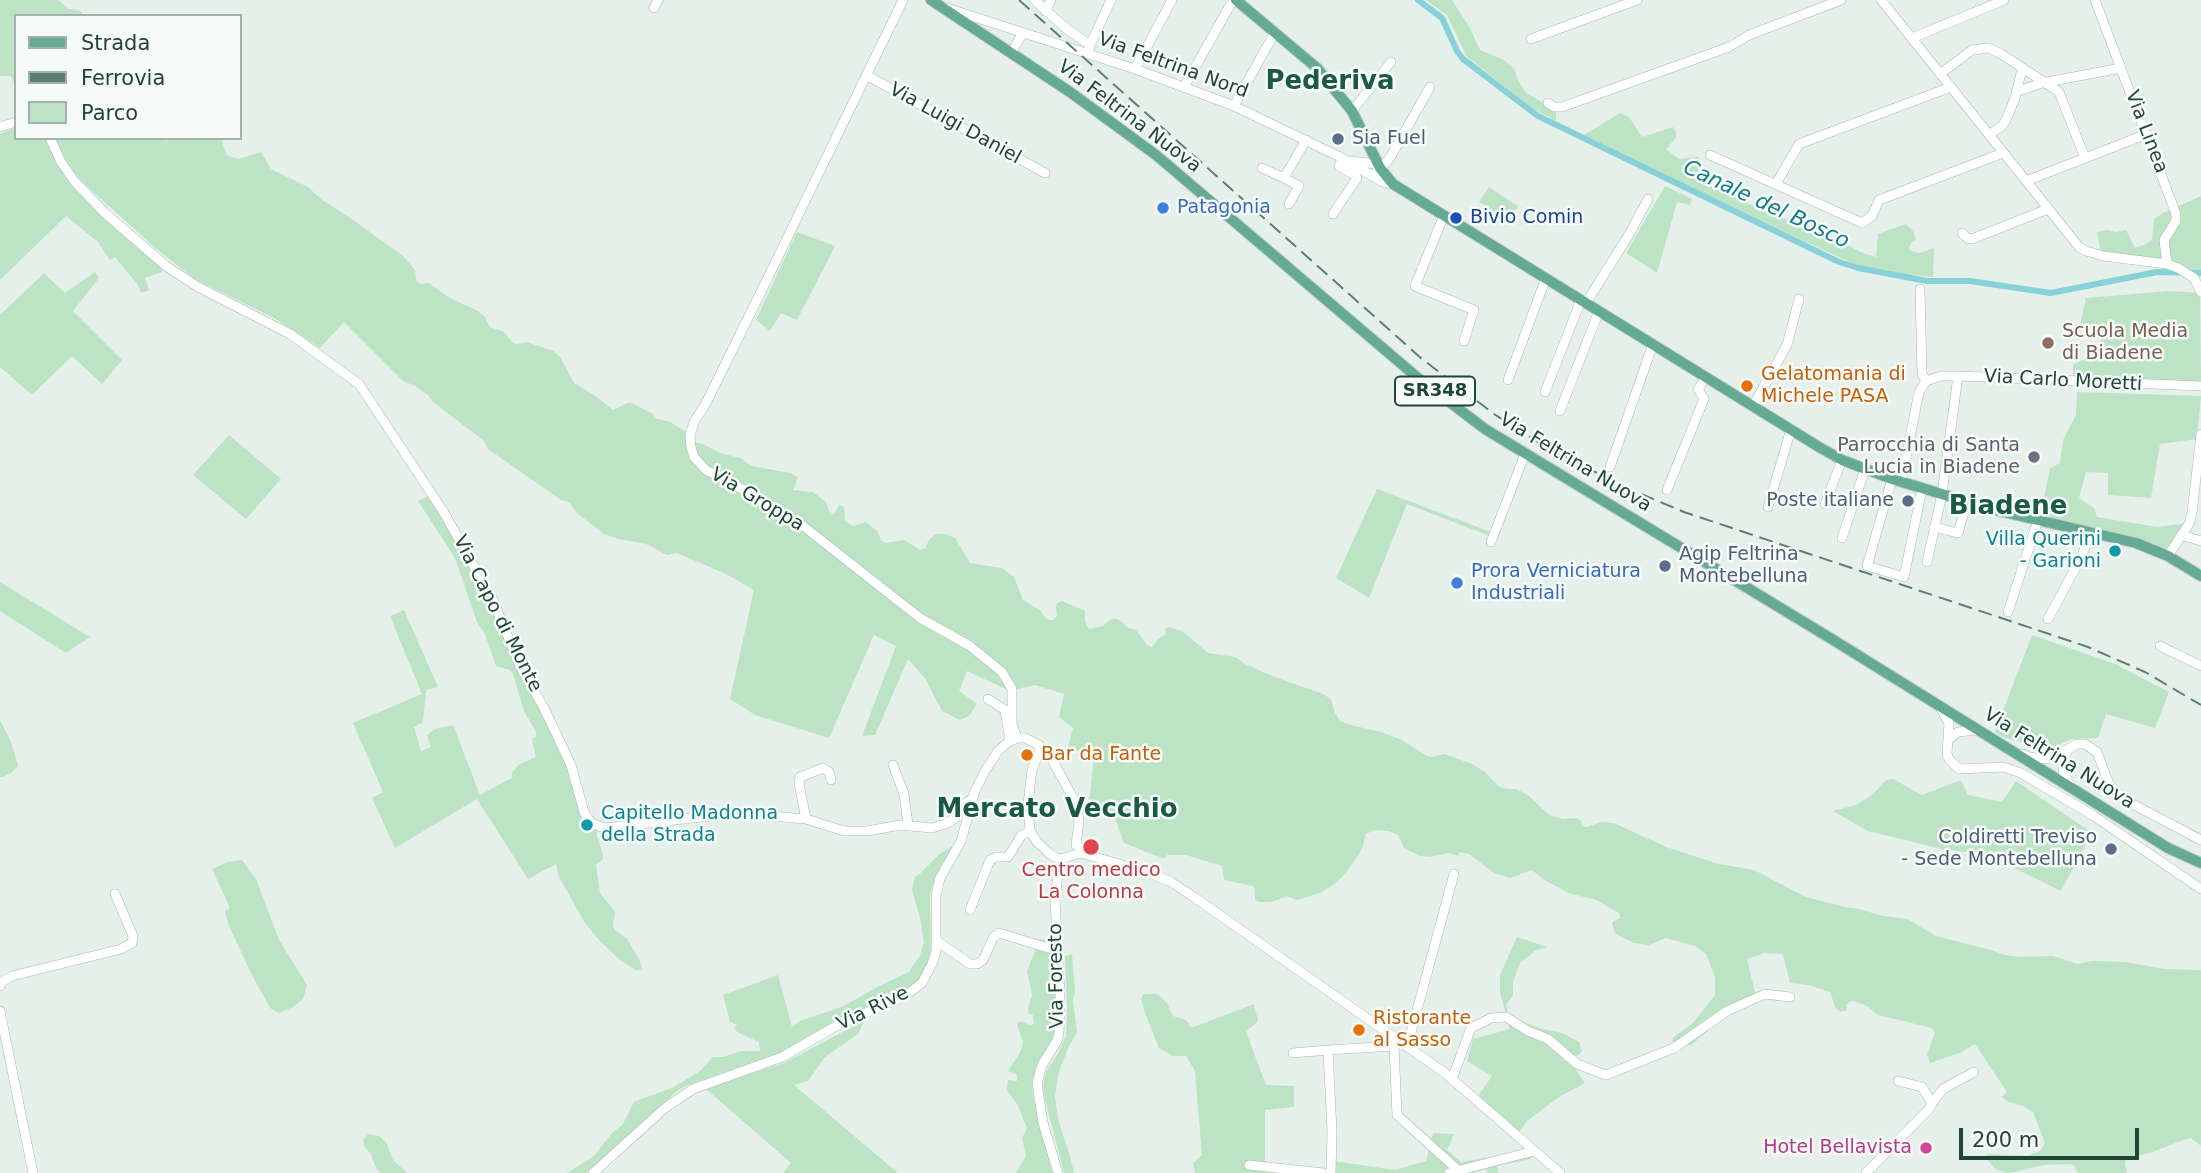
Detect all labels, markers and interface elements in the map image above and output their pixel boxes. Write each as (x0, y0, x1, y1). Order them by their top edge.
legend (14, 14, 242, 140)
street label: Via Feltrina Nord (1095, 28, 1251, 104)
text: Strada (81, 31, 150, 55)
street label: Via Feltrina Nuova (1053, 56, 1205, 178)
text: Ferrovia (81, 66, 165, 90)
district label: Pederiva (1265, 66, 1395, 98)
street label: Via Luigi Daniel (885, 78, 1025, 170)
street label: Via Linea (2120, 87, 2172, 177)
text: Parco (81, 101, 138, 125)
place label: Sia Fuel (1352, 128, 1426, 150)
marker: Sia Fuel (1330, 131, 1346, 147)
water label: Canale del Bosco (1679, 155, 1853, 255)
place label: Patagonia (1177, 197, 1271, 219)
marker: Patagonia (1155, 200, 1171, 216)
place label: Bivio Comin (1470, 207, 1583, 229)
marker: Bivio Comin (1448, 210, 1464, 226)
place label: Scuola Media di Biadene (2062, 321, 2188, 365)
marker: Scuola Media di Biadene (2040, 335, 2056, 351)
place label: Gelatomania di Michele PASA (1761, 364, 1906, 408)
street label: Via Carlo Moretti (1983, 365, 2143, 397)
road number: SR348 (1395, 376, 1475, 405)
marker: Gelatomania di Michele PASA (1739, 378, 1755, 394)
street label: Via Feltrina Nuova (1495, 409, 1655, 517)
place label: Parrocchia di Santa Lucia in Biadene (1837, 435, 2020, 479)
marker: Parrocchia di Santa Lucia in Biadene (2026, 449, 2042, 465)
street label: Via Groppa (706, 463, 808, 537)
place label: Poste italiane (1766, 490, 1894, 512)
district label: Biadene (1949, 491, 2067, 523)
marker: Poste italiane (1900, 493, 1916, 509)
place label: Villa Querini - Garioni (1986, 529, 2101, 573)
street label: Via Capo di Monte (448, 532, 546, 696)
marker: Villa Querini - Garioni (2107, 543, 2123, 559)
place label: Agip Feltrina Montebelluna (1679, 544, 1808, 588)
marker: Agip Feltrina Montebelluna (1657, 558, 1673, 574)
place label: Prora Verniciatura Industriali (1471, 561, 1641, 605)
marker: Prora Verniciatura Industriali (1449, 575, 1465, 591)
street label: Via Feltrina Nuova (1979, 703, 2139, 815)
place label: Bar da Fante (1041, 744, 1161, 766)
marker: Bar da Fante (1019, 747, 1035, 763)
district label: Mercato Vecchio (936, 794, 1178, 826)
place label: Capitello Madonna della Strada (601, 803, 778, 847)
marker: Capitello Madonna della Strada (579, 817, 595, 833)
place label: Coldiretti Treviso - Sede Montebelluna (1901, 827, 2097, 871)
marker: Centro medico La Colonna (1081, 837, 1101, 857)
marker: Coldiretti Treviso - Sede Montebelluna (2103, 841, 2119, 857)
place label: Centro medico La Colonna (1021, 860, 1161, 904)
street label: Via Foresto (1045, 923, 1069, 1029)
street label: Via Rive (833, 982, 913, 1036)
place label: Ristorante al Sasso (1373, 1008, 1471, 1052)
marker: Ristorante al Sasso (1351, 1022, 1367, 1038)
scale bar (1963, 1114, 2143, 1158)
text: 200 m (1972, 1128, 2039, 1152)
place label: Hotel Bellavista (1763, 1137, 1912, 1159)
marker: Hotel Bellavista (1918, 1140, 1934, 1156)

